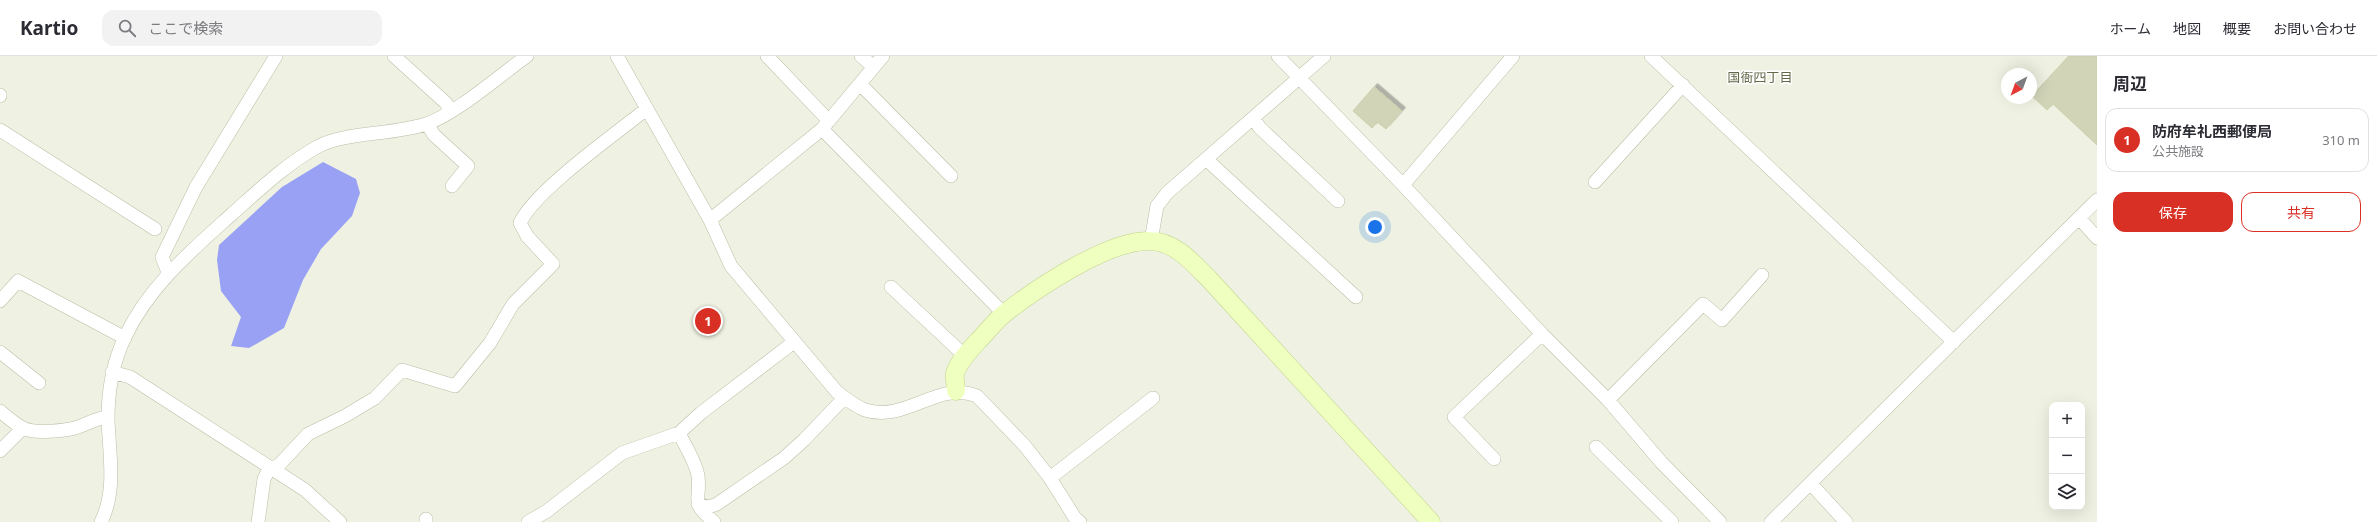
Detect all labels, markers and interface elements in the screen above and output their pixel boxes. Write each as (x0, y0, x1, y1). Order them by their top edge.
search box (102, 10, 382, 46)
text: Kartio (20, 15, 78, 41)
icon: search (116, 17, 138, 39)
text: ここで検索 (148, 18, 223, 38)
text: ホーム (2109, 19, 2151, 38)
text: 地図 (2173, 19, 2201, 38)
text: 概要 (2223, 19, 2251, 38)
text: お問い合わせ (2273, 19, 2357, 38)
district label: 国衙四丁目 (1727, 68, 1793, 86)
north arrow (2001, 68, 2037, 104)
text: 周辺 (2113, 72, 2147, 95)
text: 防府牟礼西郵便局 (2152, 121, 2272, 141)
text: 1 (2123, 131, 2131, 149)
text: 310 m (2322, 131, 2360, 149)
text: 公共施設 (2152, 142, 2204, 160)
button: 保存 (2113, 192, 2233, 232)
button: 共有 (2241, 192, 2361, 232)
your location (1365, 217, 1385, 237)
pin: 1 (695, 306, 721, 336)
map controls (2049, 402, 2085, 510)
button: + (2049, 402, 2085, 438)
button: − (2049, 438, 2085, 474)
button: layers (2049, 474, 2085, 510)

